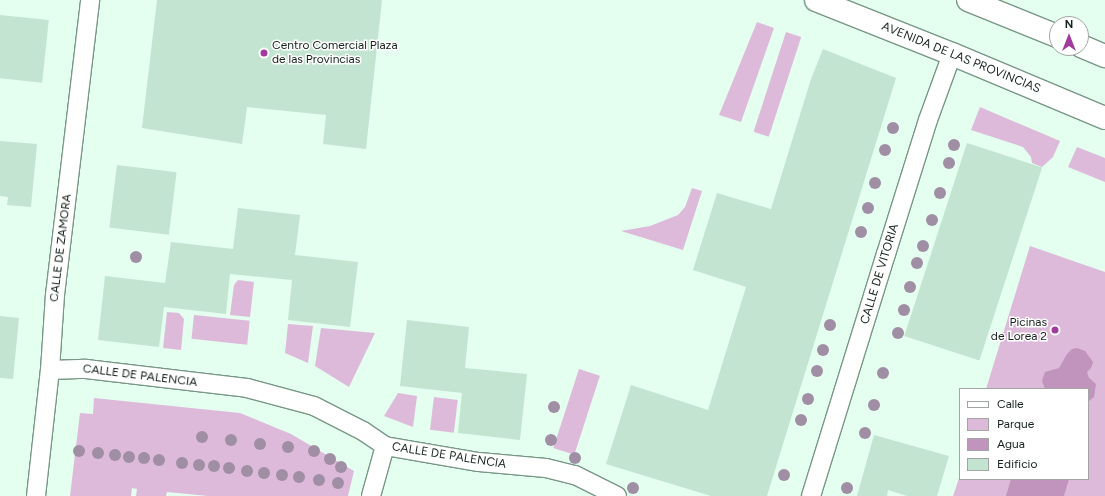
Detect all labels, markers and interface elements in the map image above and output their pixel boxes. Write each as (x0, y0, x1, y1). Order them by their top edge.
north arrow (1049, 16, 1089, 56)
text: N (1065, 18, 1073, 31)
street label: AVENIDA DE LAS PROVINCIAS (880, 20, 1042, 96)
place label: Centro Comercial Plaza de las Provincias (272, 39, 398, 67)
marker: Centro Comercial Plaza de las Provincias (259, 48, 269, 58)
street label: CALLE DE ZAMORA (47, 193, 75, 303)
street label: CALLE DE VITORIA (858, 222, 902, 326)
place label: Picinas de Lorea 2 (991, 316, 1047, 344)
marker: Picinas de Lorea 2 (1050, 325, 1060, 335)
street label: CALLE DE PALENCIA (82, 362, 198, 390)
legend (959, 388, 1089, 480)
text: Calle (997, 397, 1024, 411)
text: Parque (997, 417, 1034, 431)
text: Agua (997, 437, 1025, 451)
street label: CALLE DE PALENCIA (391, 440, 507, 472)
text: Edificio (997, 457, 1037, 471)

